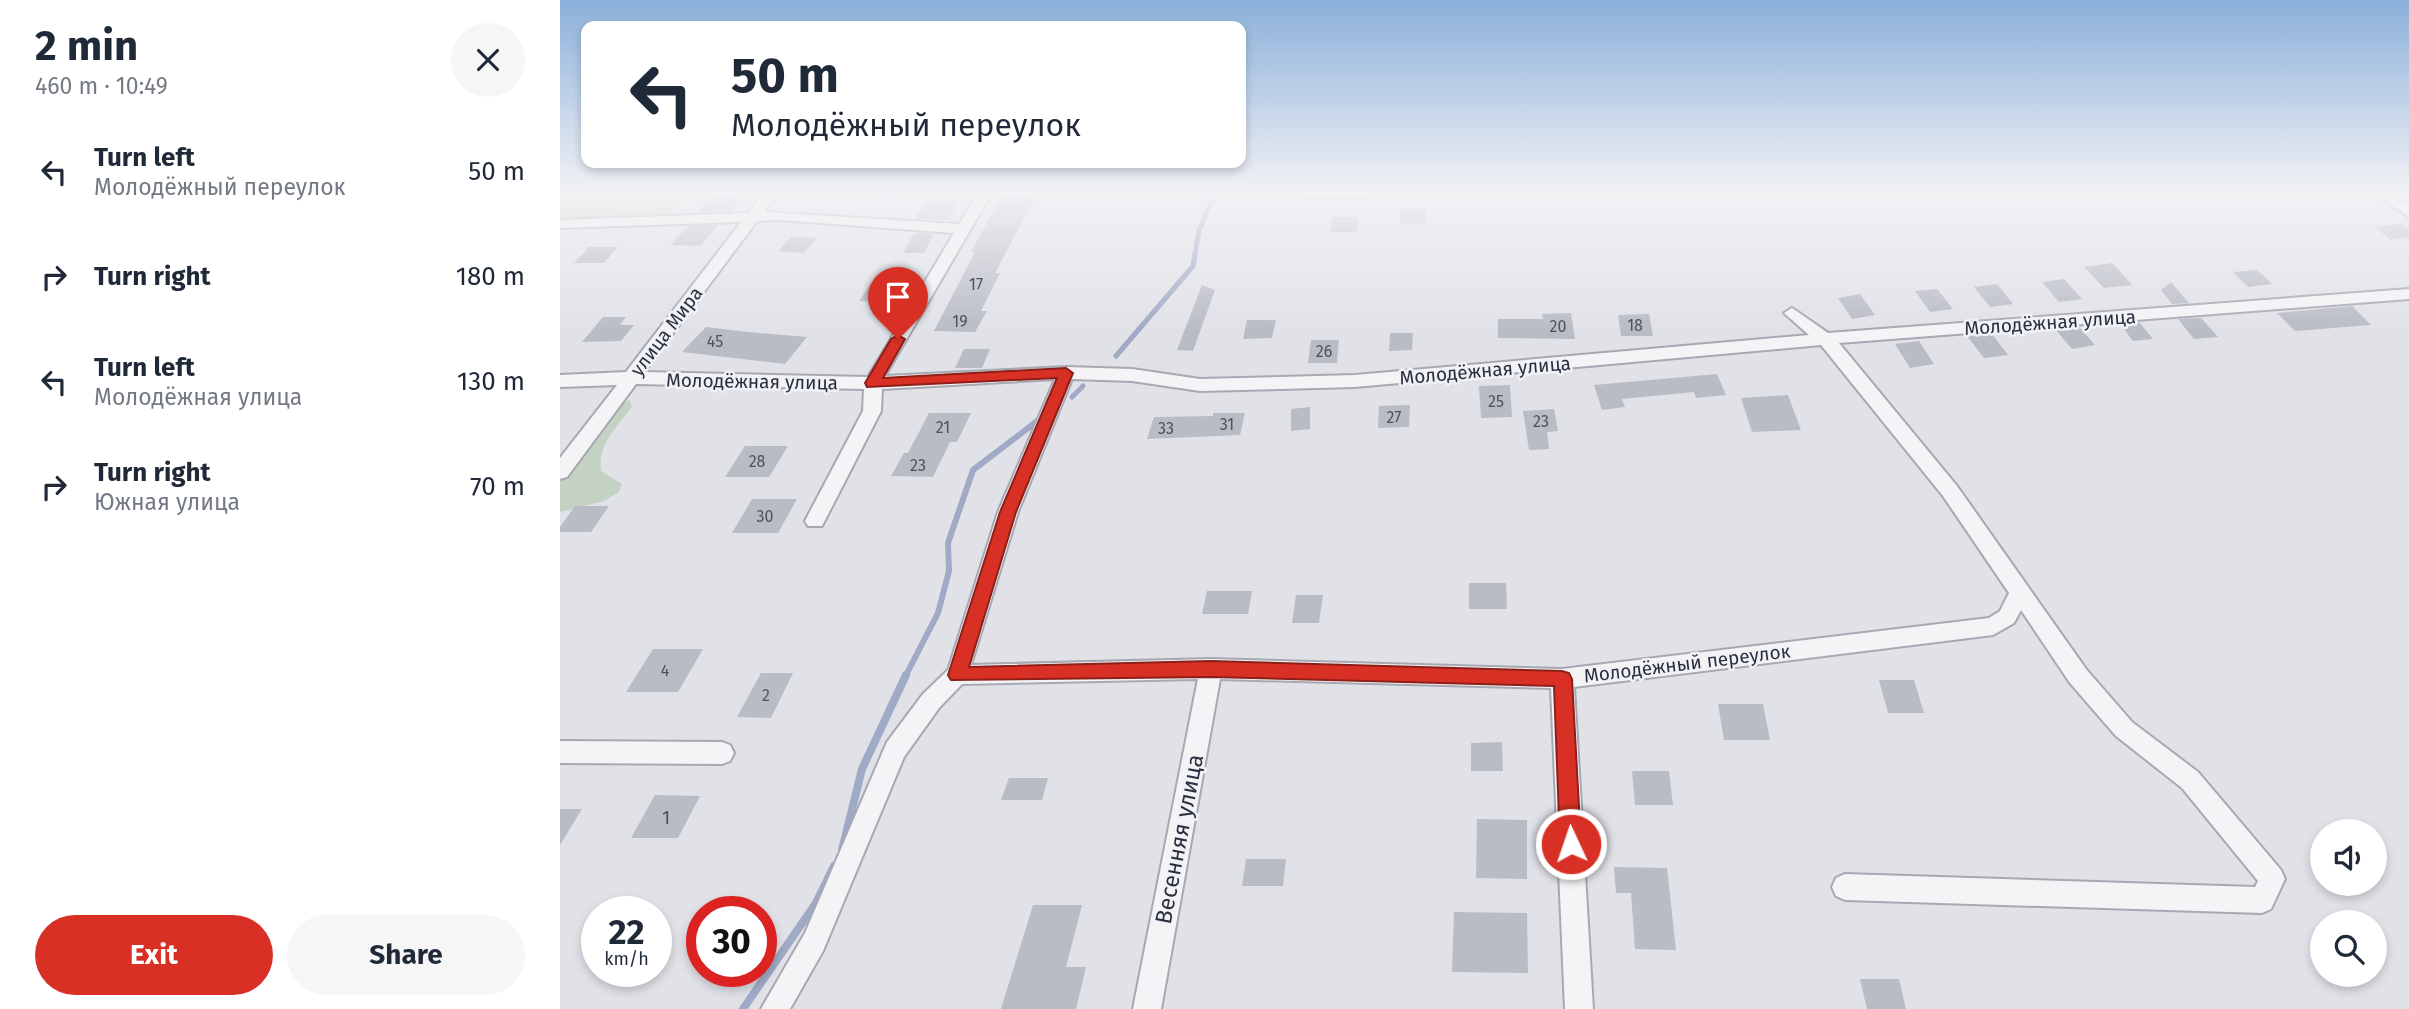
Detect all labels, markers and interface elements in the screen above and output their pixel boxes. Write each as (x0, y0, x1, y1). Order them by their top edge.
text: 2 min (35, 21, 138, 71)
button: close (451, 23, 525, 97)
text: 50 m (731, 46, 839, 105)
icon: left (616, 49, 707, 140)
text: 460 m · 10:49 (35, 72, 168, 100)
text: Молодёжный переулок (731, 106, 1081, 144)
text: Turn left (94, 142, 195, 173)
icon: left (35, 153, 73, 191)
text: 50 m (468, 156, 525, 187)
text: Молодёжный переулок (94, 173, 346, 201)
icon: right (35, 258, 73, 296)
text: Turn right (94, 261, 211, 292)
text: 180 m (456, 261, 525, 292)
pin (868, 267, 928, 339)
house number: 17 (969, 275, 983, 294)
icon: arrive (879, 278, 917, 316)
street label: улица Мира (625, 282, 707, 380)
street label: Молодёжная улица (1963, 305, 2137, 340)
house number: 19 (952, 312, 968, 331)
house number: 18 (1627, 316, 1643, 335)
house number: 20 (1550, 317, 1566, 336)
house number: 45 (707, 332, 723, 351)
house number: 26 (1316, 342, 1332, 361)
text: Turn left (94, 352, 195, 383)
street label: Молодёжная улица (1398, 352, 1572, 389)
icon: left (35, 363, 73, 401)
text: 130 m (457, 366, 525, 397)
street label: Молодёжная улица (666, 369, 838, 394)
text: Молодёжная улица (94, 383, 302, 411)
house number: 25 (1488, 392, 1504, 411)
house number: 27 (1387, 408, 1401, 427)
house number: 23 (1533, 412, 1549, 431)
house number: 31 (1220, 415, 1234, 434)
house number: 21 (936, 418, 950, 437)
house number: 33 (1158, 419, 1174, 438)
house number: 28 (749, 452, 766, 471)
house number: 23 (910, 456, 926, 475)
text: Turn right (94, 457, 211, 488)
icon: right (35, 468, 73, 506)
text: 70 m (470, 471, 525, 502)
text: Южная улица (94, 488, 240, 516)
house number: 30 (757, 507, 774, 526)
street label: Молодёжный переулок (1583, 639, 1792, 688)
house number: 4 (661, 661, 670, 680)
house number: 2 (762, 686, 770, 705)
street label: Весенняя улица (1149, 752, 1209, 926)
house number: 1 (662, 806, 670, 829)
position arrow (1534, 807, 1608, 881)
map controls (2310, 819, 2387, 987)
button: sound (2310, 819, 2387, 896)
speed limit sign: 30 (686, 896, 777, 987)
button: search (2310, 910, 2387, 987)
text: 22 (608, 911, 645, 953)
button: Exit (35, 915, 273, 995)
button: Share (287, 915, 525, 995)
text: km/h (604, 948, 649, 970)

